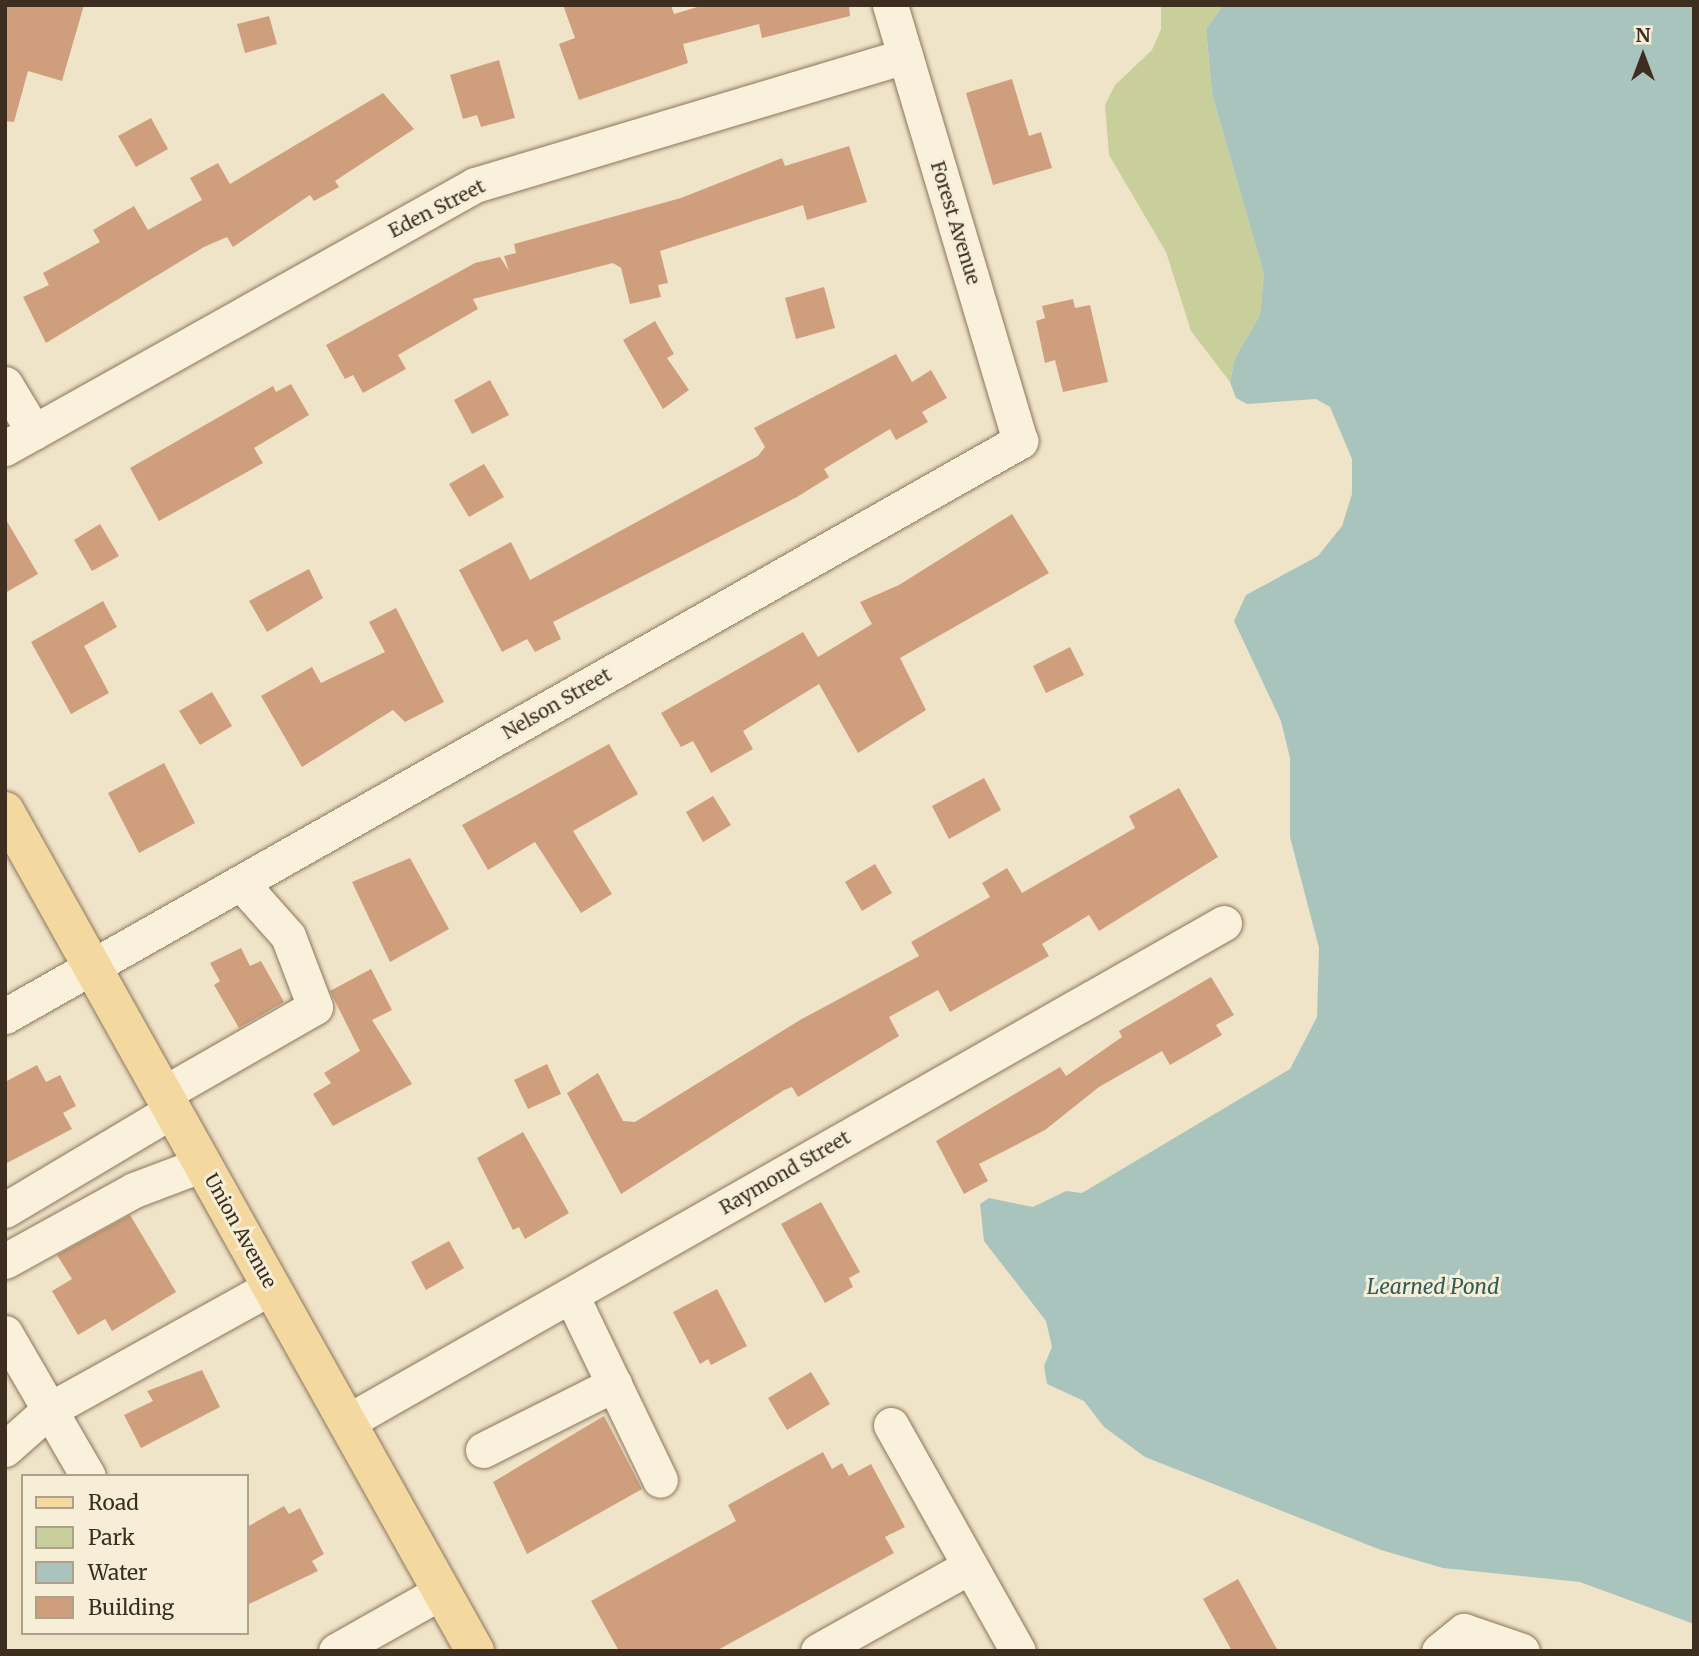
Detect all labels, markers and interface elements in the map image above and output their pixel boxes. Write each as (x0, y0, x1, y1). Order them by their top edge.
north arrow (1608, 21, 1678, 91)
text: N (1635, 23, 1651, 47)
street label: Forest Avenue (925, 158, 985, 288)
street label: Eden Street (385, 175, 489, 243)
street label: Nelson Street (498, 664, 616, 744)
street label: Raymond Street (716, 1126, 854, 1220)
street label: Union Avenue (199, 1170, 281, 1292)
water label: Learned Pond (1367, 1274, 1499, 1300)
legend (21, 1474, 248, 1635)
text: Road (88, 1489, 139, 1516)
text: Park (88, 1524, 135, 1551)
text: Water (88, 1559, 147, 1586)
text: Building (88, 1594, 174, 1621)

